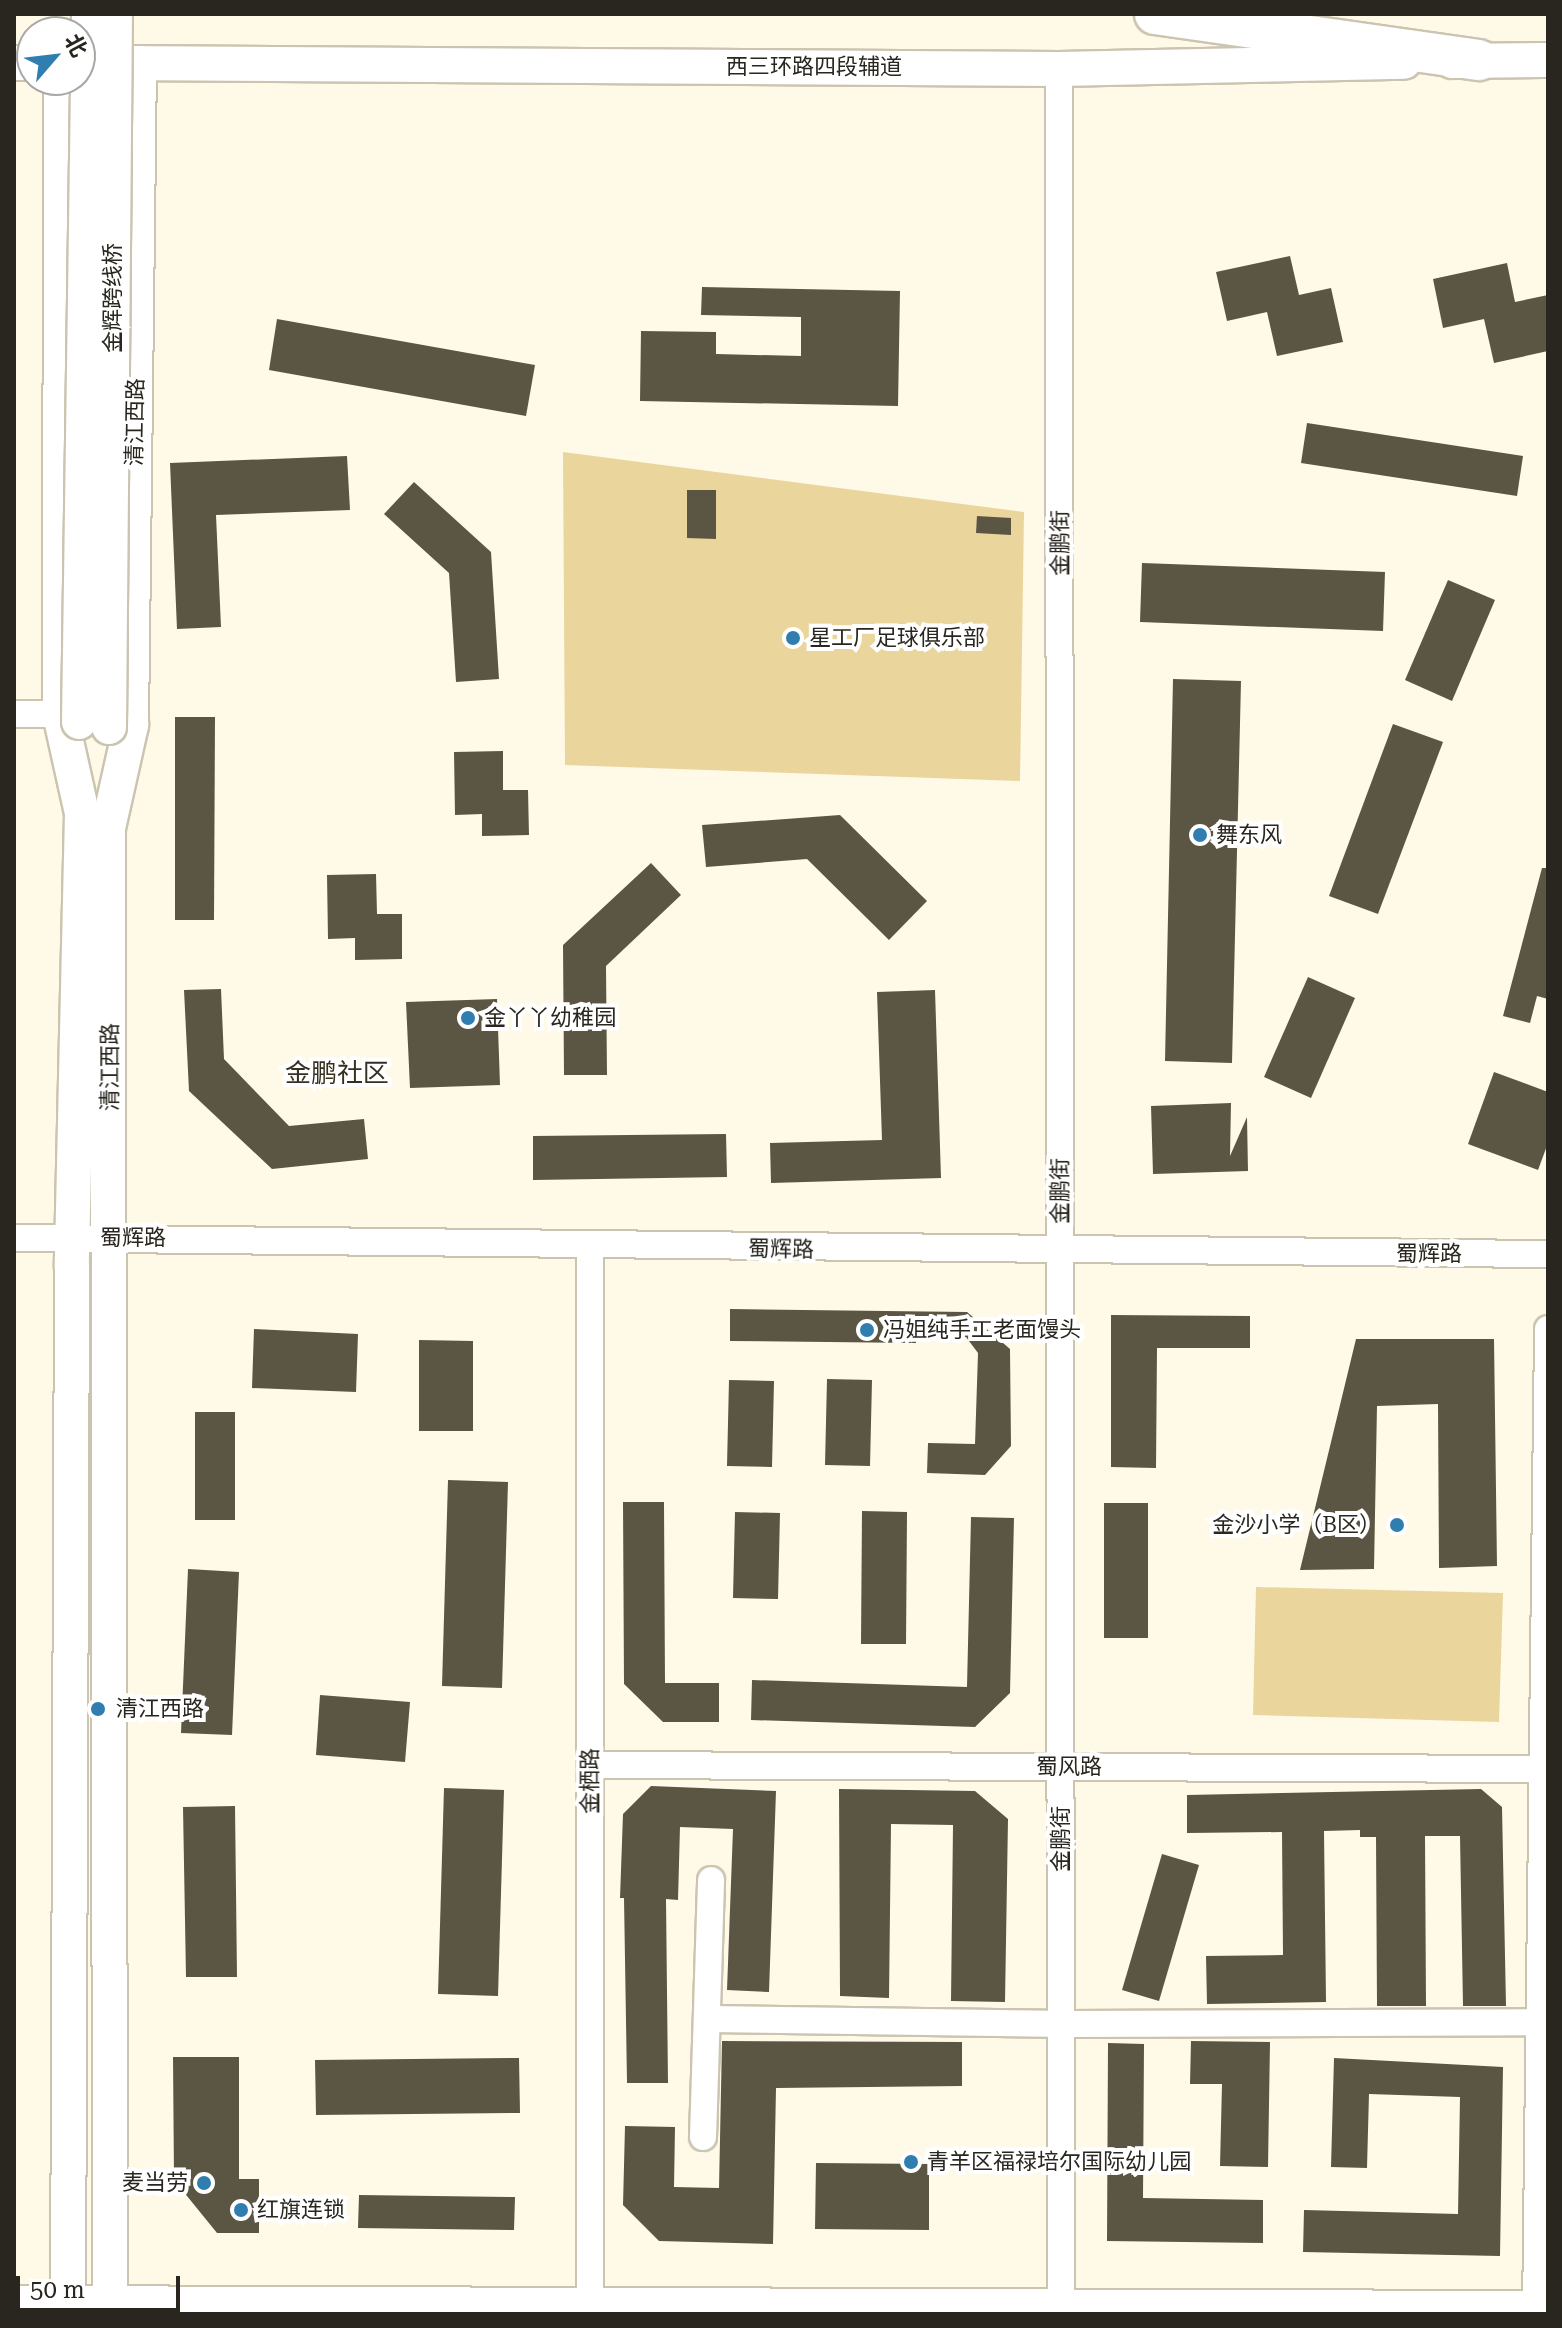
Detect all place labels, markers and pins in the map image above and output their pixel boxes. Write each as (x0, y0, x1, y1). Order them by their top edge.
place label: 星工厂足球俱乐部 (809, 625, 985, 651)
marker: 星工厂足球俱乐部 (784, 629, 802, 647)
place label: 舞东风 (1216, 822, 1282, 848)
marker: 舞东风 (1191, 826, 1209, 844)
place label: 金丫丫幼稚园 (484, 1005, 616, 1031)
marker: 金丫丫幼稚园 (459, 1009, 477, 1027)
place label: 冯姐纯手工老面馒头 (883, 1317, 1081, 1343)
marker: 冯姐纯手工老面馒头 (858, 1321, 876, 1339)
place label: 金沙小学（B区） (1212, 1512, 1381, 1538)
marker: 金沙小学（B区） (1388, 1516, 1406, 1534)
place label: 清江西路 (116, 1696, 204, 1722)
marker: 清江西路 (87, 1698, 109, 1720)
place label: 青羊区福禄培尔国际幼儿园 (927, 2149, 1191, 2175)
marker: 青羊区福禄培尔国际幼儿园 (902, 2153, 920, 2171)
place label: 麦当劳 (122, 2170, 188, 2196)
marker: 麦当劳 (195, 2174, 213, 2192)
place label: 红旗连锁 (257, 2197, 345, 2223)
marker: 红旗连锁 (232, 2201, 250, 2219)

